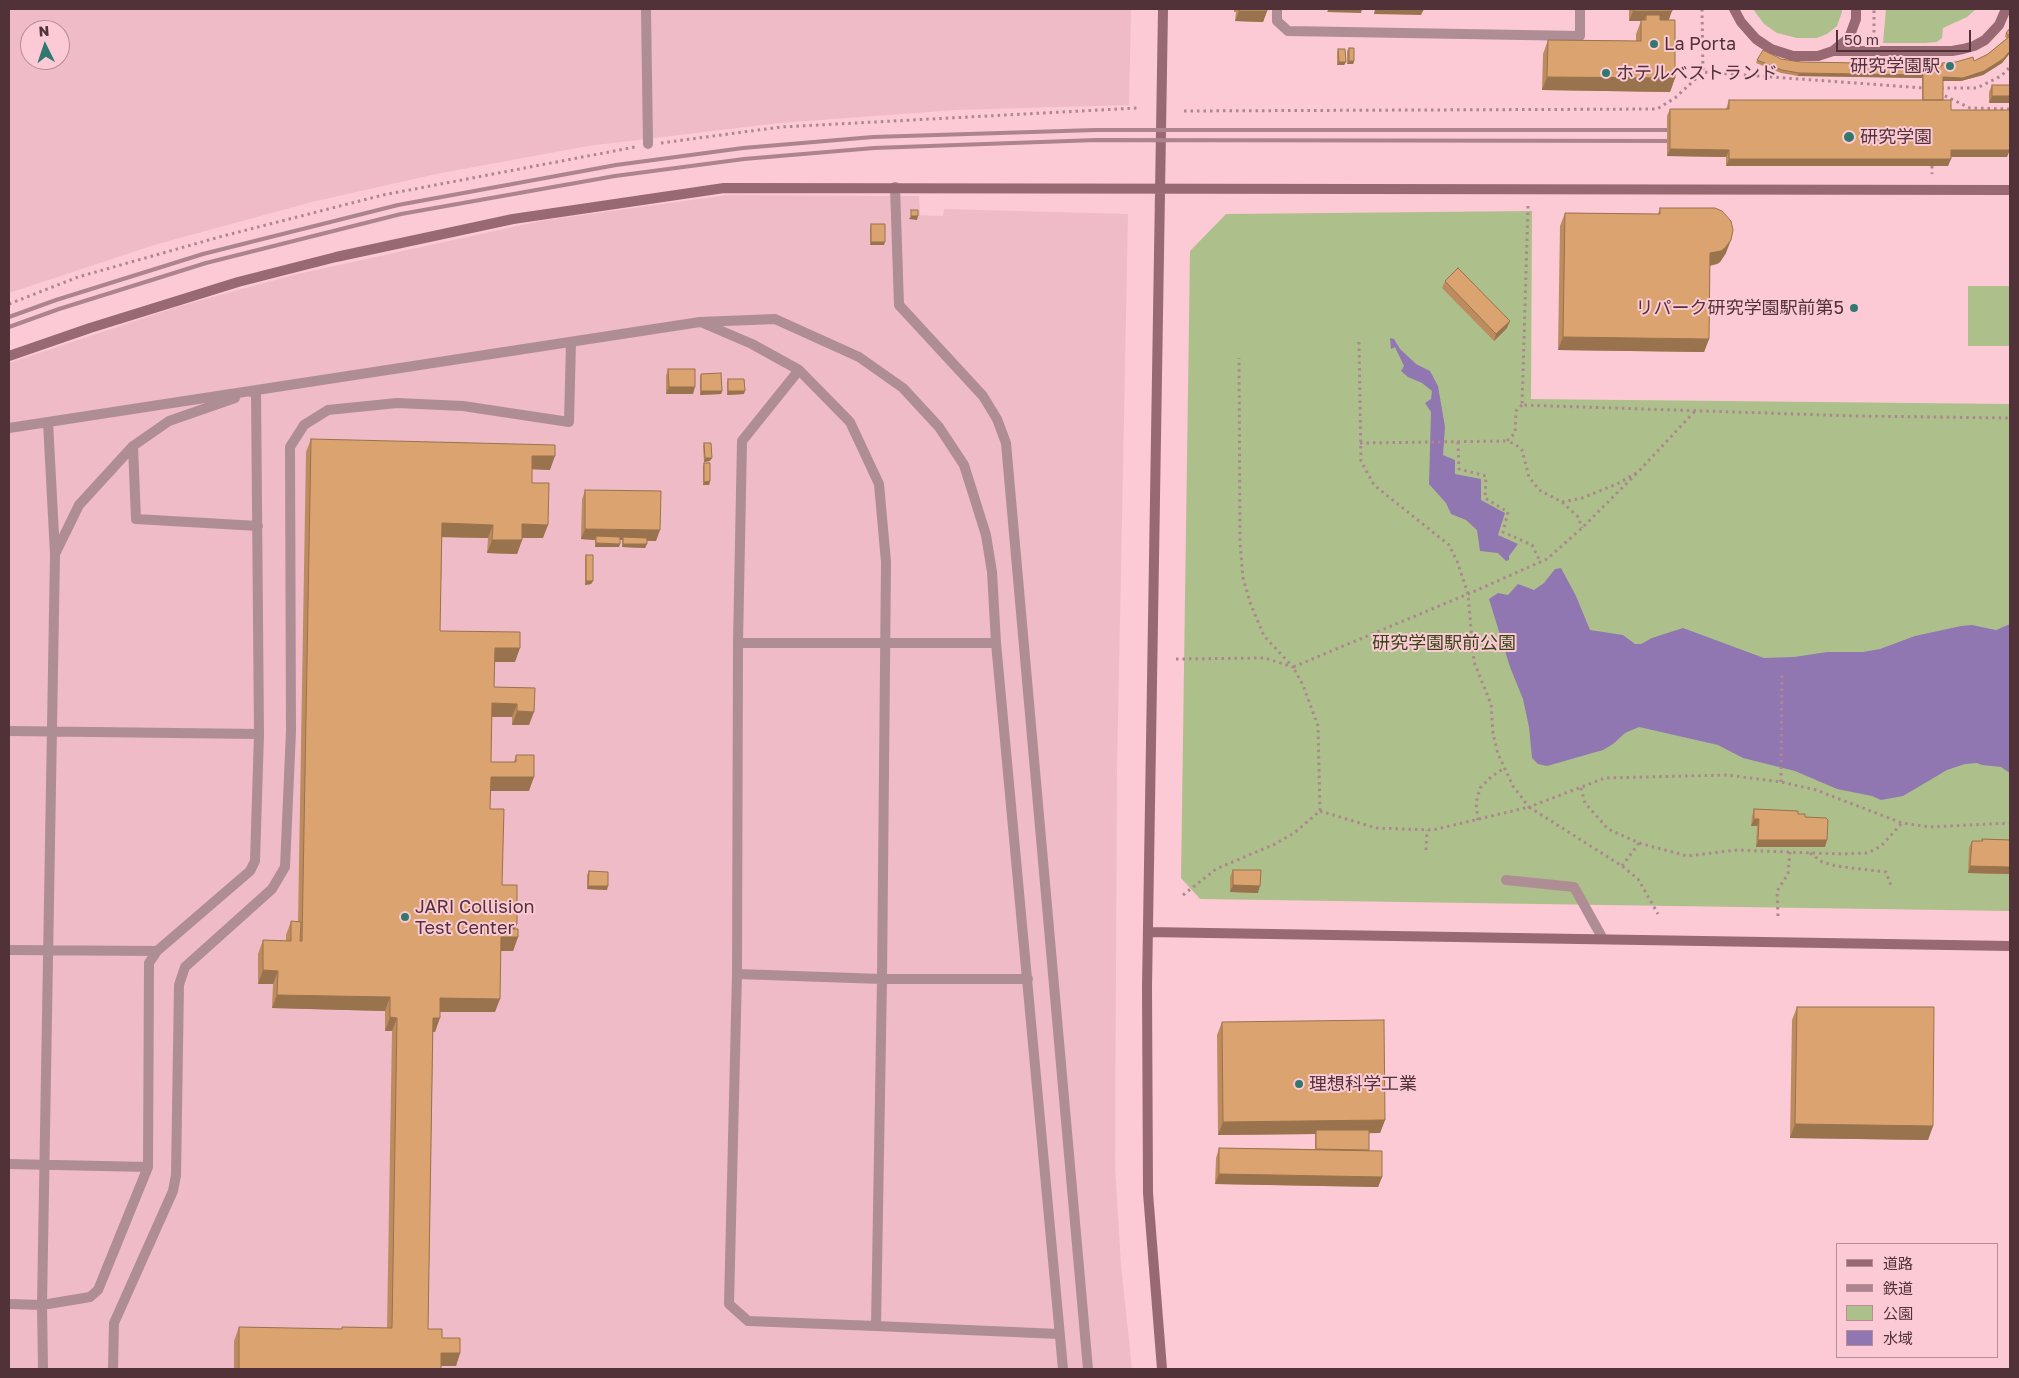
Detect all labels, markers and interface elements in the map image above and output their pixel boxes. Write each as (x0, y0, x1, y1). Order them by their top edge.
north arrow (20, 20, 70, 70)
scale bar (1839, 20, 1974, 52)
text: N (38, 22, 50, 39)
text: 50 m (1844, 30, 1879, 48)
place label: La Porta (1664, 33, 1736, 55)
marker: La Porta (1648, 38, 1660, 50)
place label: 研究学園駅 (1850, 55, 1940, 77)
marker: 研究学園駅 (1944, 60, 1956, 72)
place label: ホテルベストランド (1616, 62, 1778, 84)
marker: ホテルベストランド (1600, 67, 1612, 79)
place label: 研究学園 (1860, 126, 1932, 148)
marker: 研究学園 (1842, 130, 1856, 144)
place label: リパーク研究学園駅前第5 (1636, 297, 1844, 319)
marker: リパーク研究学園駅前第5 (1848, 302, 1860, 314)
park label: 研究学園駅前公園 (1372, 632, 1516, 654)
place label: JARI Collision Test Center (415, 896, 535, 939)
marker: JARI Collision Test Center (399, 911, 411, 923)
place label: 理想科学工業 (1309, 1073, 1417, 1095)
marker: 理想科学工業 (1293, 1078, 1305, 1090)
legend (1836, 1243, 1999, 1358)
text: 道路 (1883, 1254, 1913, 1272)
text: 鉄道 (1883, 1279, 1913, 1297)
text: 公園 (1883, 1304, 1913, 1322)
text: 水域 (1883, 1329, 1913, 1347)

